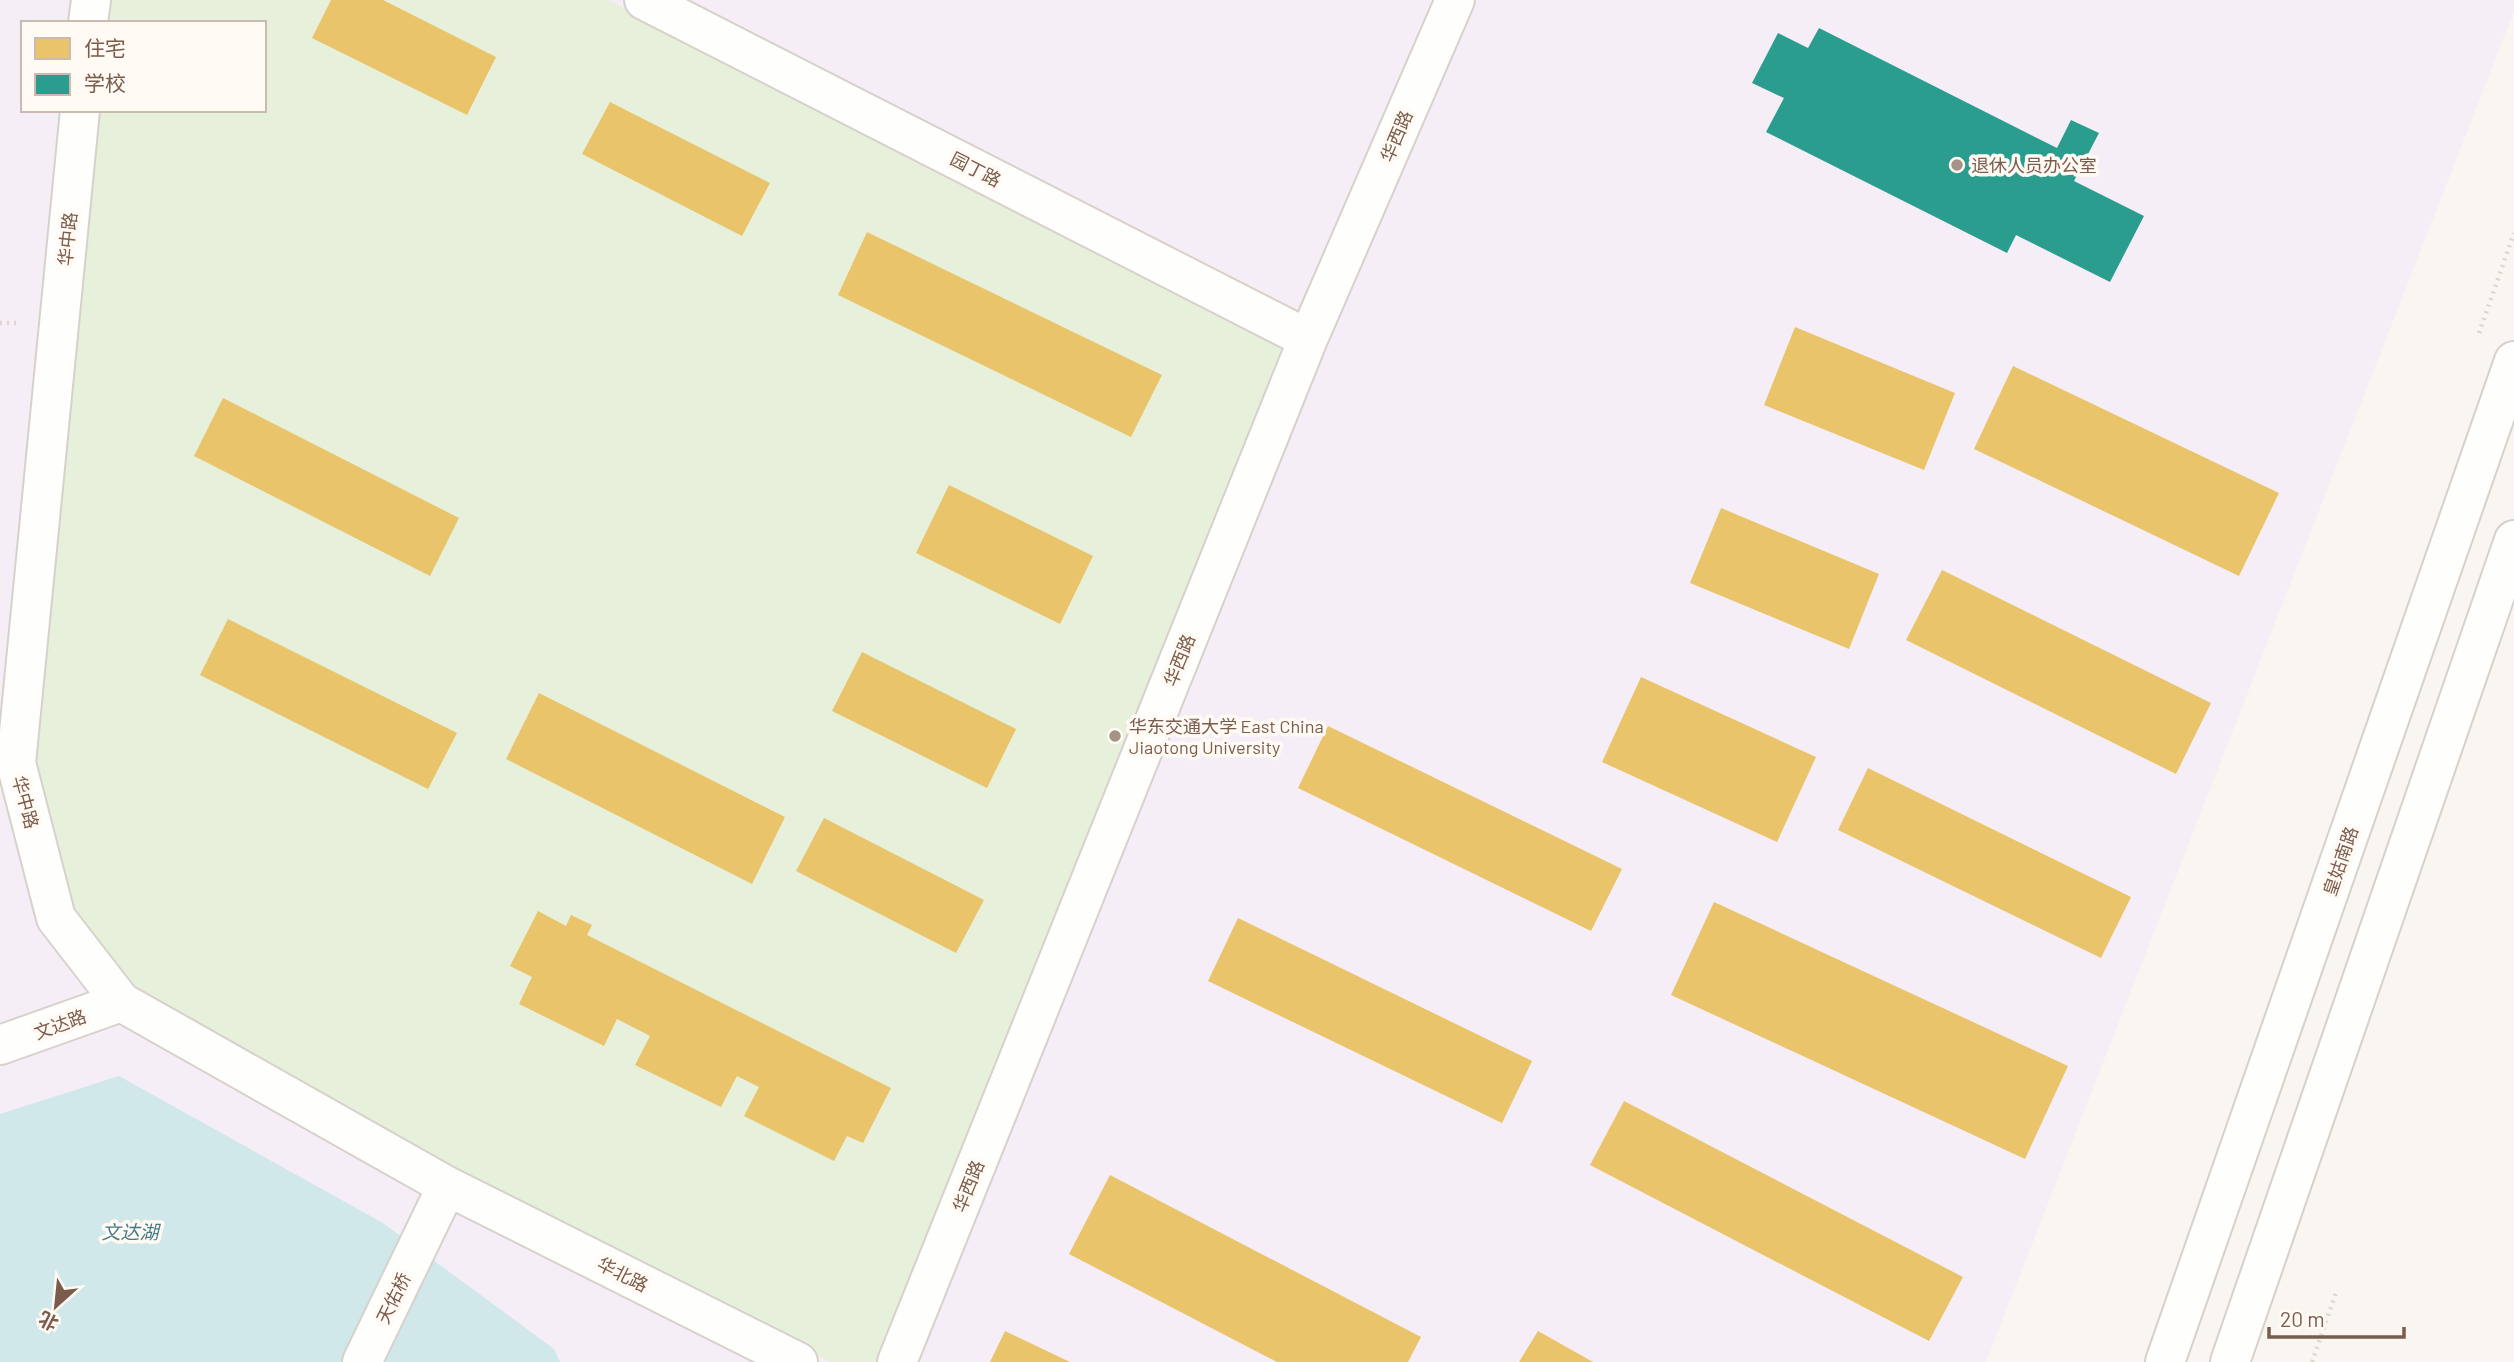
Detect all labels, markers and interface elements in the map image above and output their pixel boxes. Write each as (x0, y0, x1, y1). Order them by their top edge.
legend (21, 21, 266, 112)
text: 住宅 (84, 35, 126, 60)
text: 学校 (84, 70, 126, 95)
street label: 华西路 (1375, 107, 1417, 165)
street label: 园丁路 (947, 147, 1005, 191)
place label: 退休人员办公室 (1971, 154, 2097, 176)
marker: 退休人员办公室 (1949, 157, 1965, 173)
street label: 华中路 (53, 211, 81, 267)
street label: 华西路 (1159, 631, 1199, 689)
place label: 华东交通大学 East China Jiaotong University (1129, 715, 1324, 758)
marker: 华东交通大学 East China Jiaotong University (1107, 728, 1123, 744)
street label: 华中路 (8, 773, 44, 831)
street label: 皇姑南路 (2318, 823, 2362, 899)
street label: 文达路 (31, 1004, 89, 1044)
street label: 华西路 (948, 1157, 988, 1215)
water label: 文达湖 (101, 1220, 161, 1243)
street label: 华北路 (594, 1252, 652, 1296)
street label: 天佑桥 (371, 1269, 415, 1327)
north arrow (21, 1271, 91, 1341)
scale bar (2269, 1296, 2404, 1340)
text: 20 m (2280, 1306, 2325, 1331)
text: 北 (34, 1307, 62, 1336)

